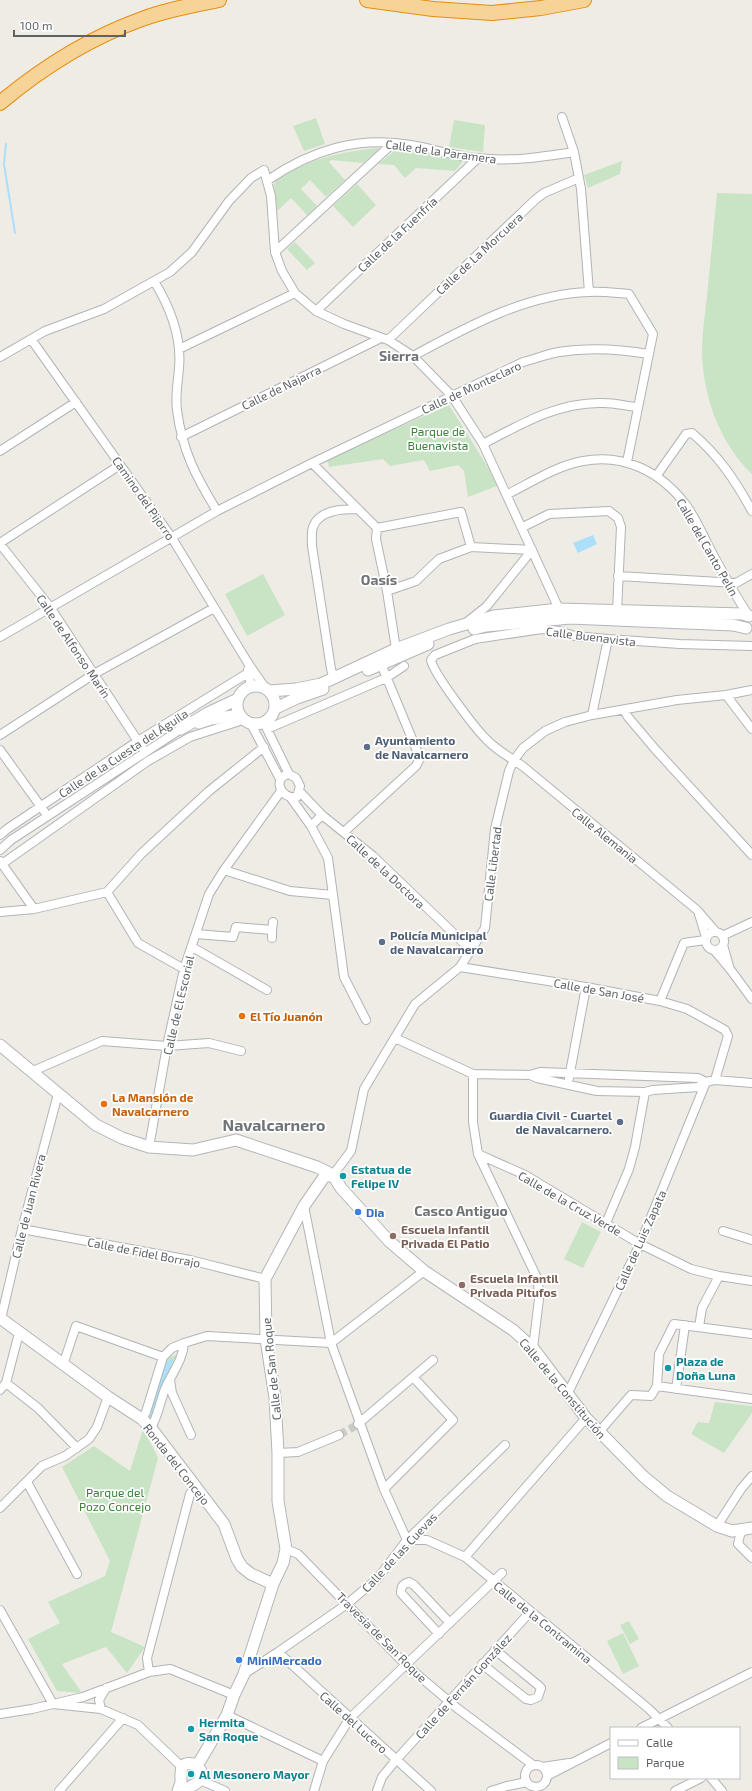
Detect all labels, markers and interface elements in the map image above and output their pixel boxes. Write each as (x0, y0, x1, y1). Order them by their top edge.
scale bar (14, 12, 125, 38)
text: 100 m (20, 18, 52, 32)
street label: Calle de la Paramera (385, 136, 497, 166)
street label: Calle de la Fuenfría (354, 193, 440, 275)
street label: Calle de La Morcuera (433, 209, 525, 297)
district label: Sierra (379, 347, 419, 364)
street label: Calle de Monteclaro (419, 358, 523, 416)
street label: Calle de Najarra (239, 362, 323, 413)
park label: Parque de Buenavista (408, 424, 468, 452)
street label: Camino del Pijorro (109, 454, 178, 543)
street label: Calle del Canto Pelín (674, 496, 742, 598)
district label: Oasís (361, 571, 397, 588)
street label: Calle de Alfonso Marín (34, 591, 114, 701)
street label: Calle Buenavista (545, 624, 637, 648)
street label: Calle de la Cuesta del Águila (56, 706, 190, 800)
place label: Ayuntamiento de Navalcarnero (375, 733, 469, 761)
marker: Ayuntamiento de Navalcarnero (362, 742, 372, 752)
street label: Calle Alemania (569, 804, 641, 866)
street label: Calle Libertad (480, 826, 504, 902)
street label: Calle de la Doctora (344, 831, 428, 911)
place label: Policía Municipal de Navalcarnero (390, 928, 487, 956)
marker: Policía Municipal de Navalcarnero (377, 937, 387, 947)
street label: Calle de El Escorial (160, 953, 196, 1056)
street label: Calle de San José (553, 975, 645, 1005)
place label: El Tío Juanón (250, 1009, 323, 1023)
marker: El Tío Juanón (237, 1011, 247, 1021)
place label: La Mansión de Navalcarnero (112, 1090, 194, 1118)
marker: La Mansión de Navalcarnero (99, 1099, 109, 1109)
place label: Guardia Civil - Cuartel de Navalcarnero. (489, 1108, 612, 1136)
district label: Navalcarnero (223, 1115, 325, 1134)
marker: Guardia Civil - Cuartel de Navalcarnero. (615, 1117, 625, 1127)
street label: Calle de Juan Rivera (8, 1152, 48, 1260)
place label: Estatua de Felipe IV (351, 1162, 412, 1190)
street label: Calle de la Cruz Verde (516, 1168, 624, 1238)
marker: Estatua de Felipe IV (338, 1171, 348, 1181)
street label: Calle de Luis Zapata (612, 1188, 668, 1292)
district label: Casco Antiguo (414, 1202, 508, 1219)
place label: Dia (366, 1205, 385, 1219)
marker: Dia (353, 1207, 363, 1217)
place label: Escuela Infantil Privada El Patio (401, 1222, 490, 1250)
marker: Escuela Infantil Privada El Patio (388, 1231, 398, 1241)
street label: Calle de Fidel Borrajo (86, 1234, 202, 1271)
place label: Escuela Infantil Privada Pitufos (470, 1271, 558, 1299)
marker: Escuela Infantil Privada Pitufos (457, 1280, 467, 1290)
street label: Calle de San Roque (259, 1317, 283, 1421)
street label: Calle de la Constitución (517, 1335, 609, 1441)
place label: Plaza de Doña Luna (676, 1354, 736, 1382)
marker: Plaza de Doña Luna (663, 1363, 673, 1373)
street label: Ronda del Concejo (140, 1421, 213, 1508)
park label: Parque del Pozo Concejo (79, 1485, 151, 1514)
street label: Calle de las Cuevas (359, 1509, 439, 1595)
street label: Calle de la Contramina (491, 1578, 595, 1666)
street label: Travesía de San Roque (334, 1589, 430, 1685)
street label: Calle de Fernán González (412, 1631, 514, 1741)
place label: MiniMercado (247, 1653, 322, 1667)
marker: MiniMercado (234, 1655, 244, 1665)
street label: Calle del Lucero (317, 1688, 391, 1756)
place label: Hermita San Roque (199, 1715, 259, 1743)
marker: Hermita San Roque (186, 1724, 196, 1734)
legend (610, 1727, 740, 1779)
text: Calle (646, 1735, 673, 1749)
text: Parque (646, 1755, 684, 1769)
place label: Al Mesonero Mayor (199, 1767, 310, 1782)
marker: Al Mesonero Mayor (186, 1769, 196, 1779)

